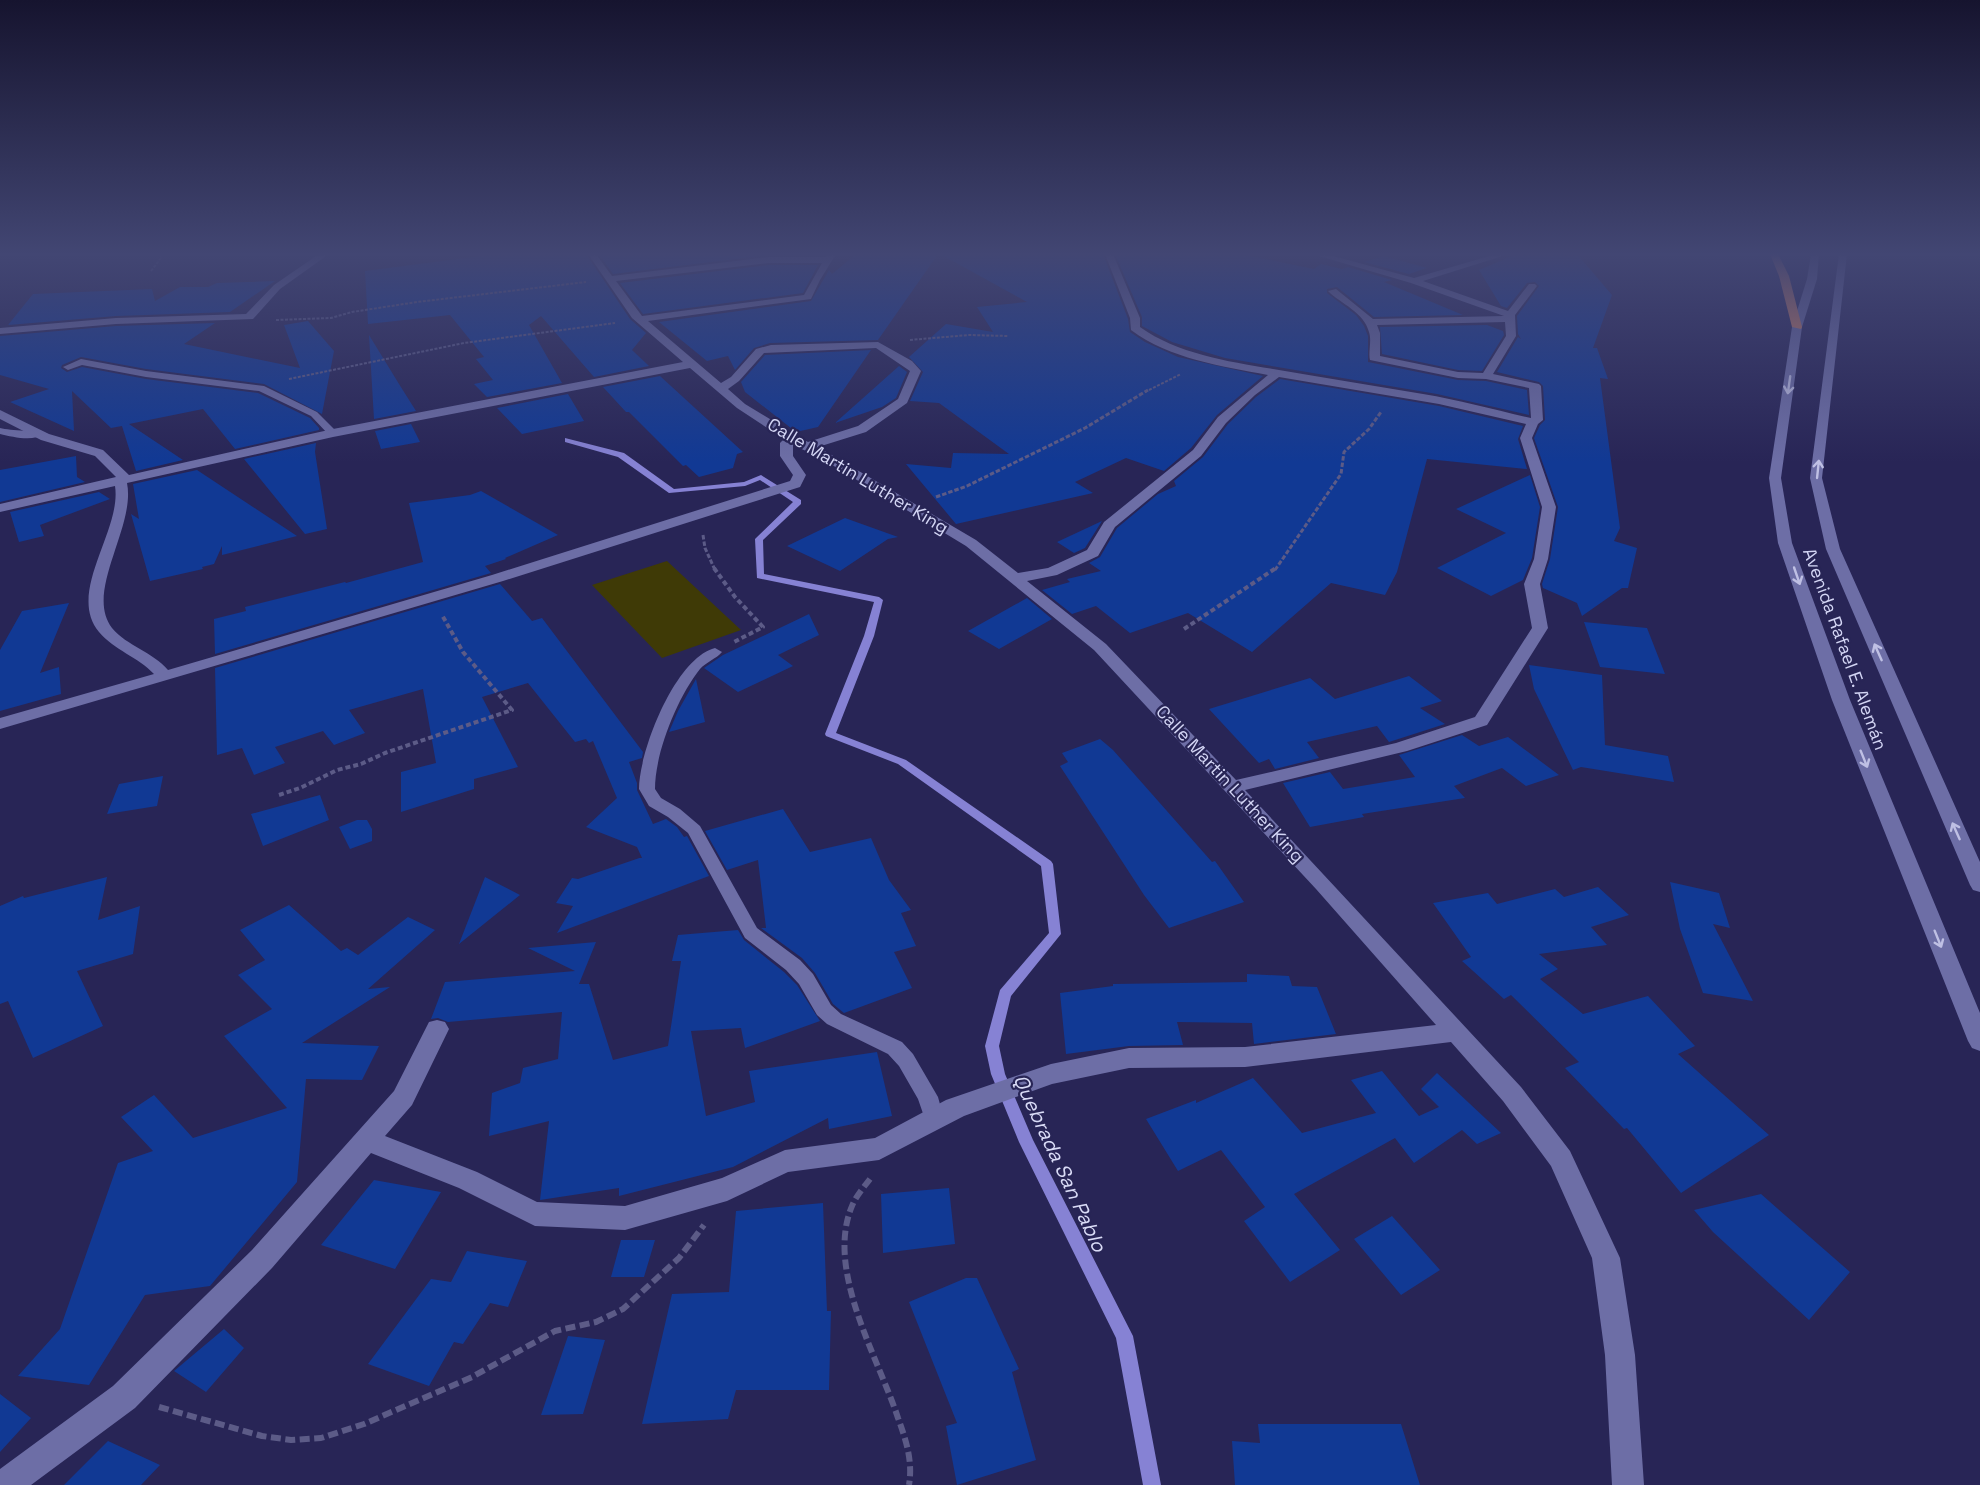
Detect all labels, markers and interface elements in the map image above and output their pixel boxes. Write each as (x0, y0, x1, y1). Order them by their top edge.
one-way arrow (1783, 374, 1794, 394)
street label: Calle Martin Luther King (764, 412, 953, 539)
one-way arrow (1812, 459, 1823, 479)
street label: Avenida Rafael E. Alemán (1798, 545, 1893, 753)
one-way arrow (1792, 566, 1803, 585)
one-way arrow (1872, 644, 1883, 662)
street label: Calle Martin Luther King (1151, 700, 1309, 867)
one-way arrow (1859, 749, 1870, 767)
one-way arrow (1950, 822, 1961, 840)
one-way arrow (1933, 929, 1944, 948)
water label: Quebrada San Pablo (1007, 1070, 1113, 1256)

